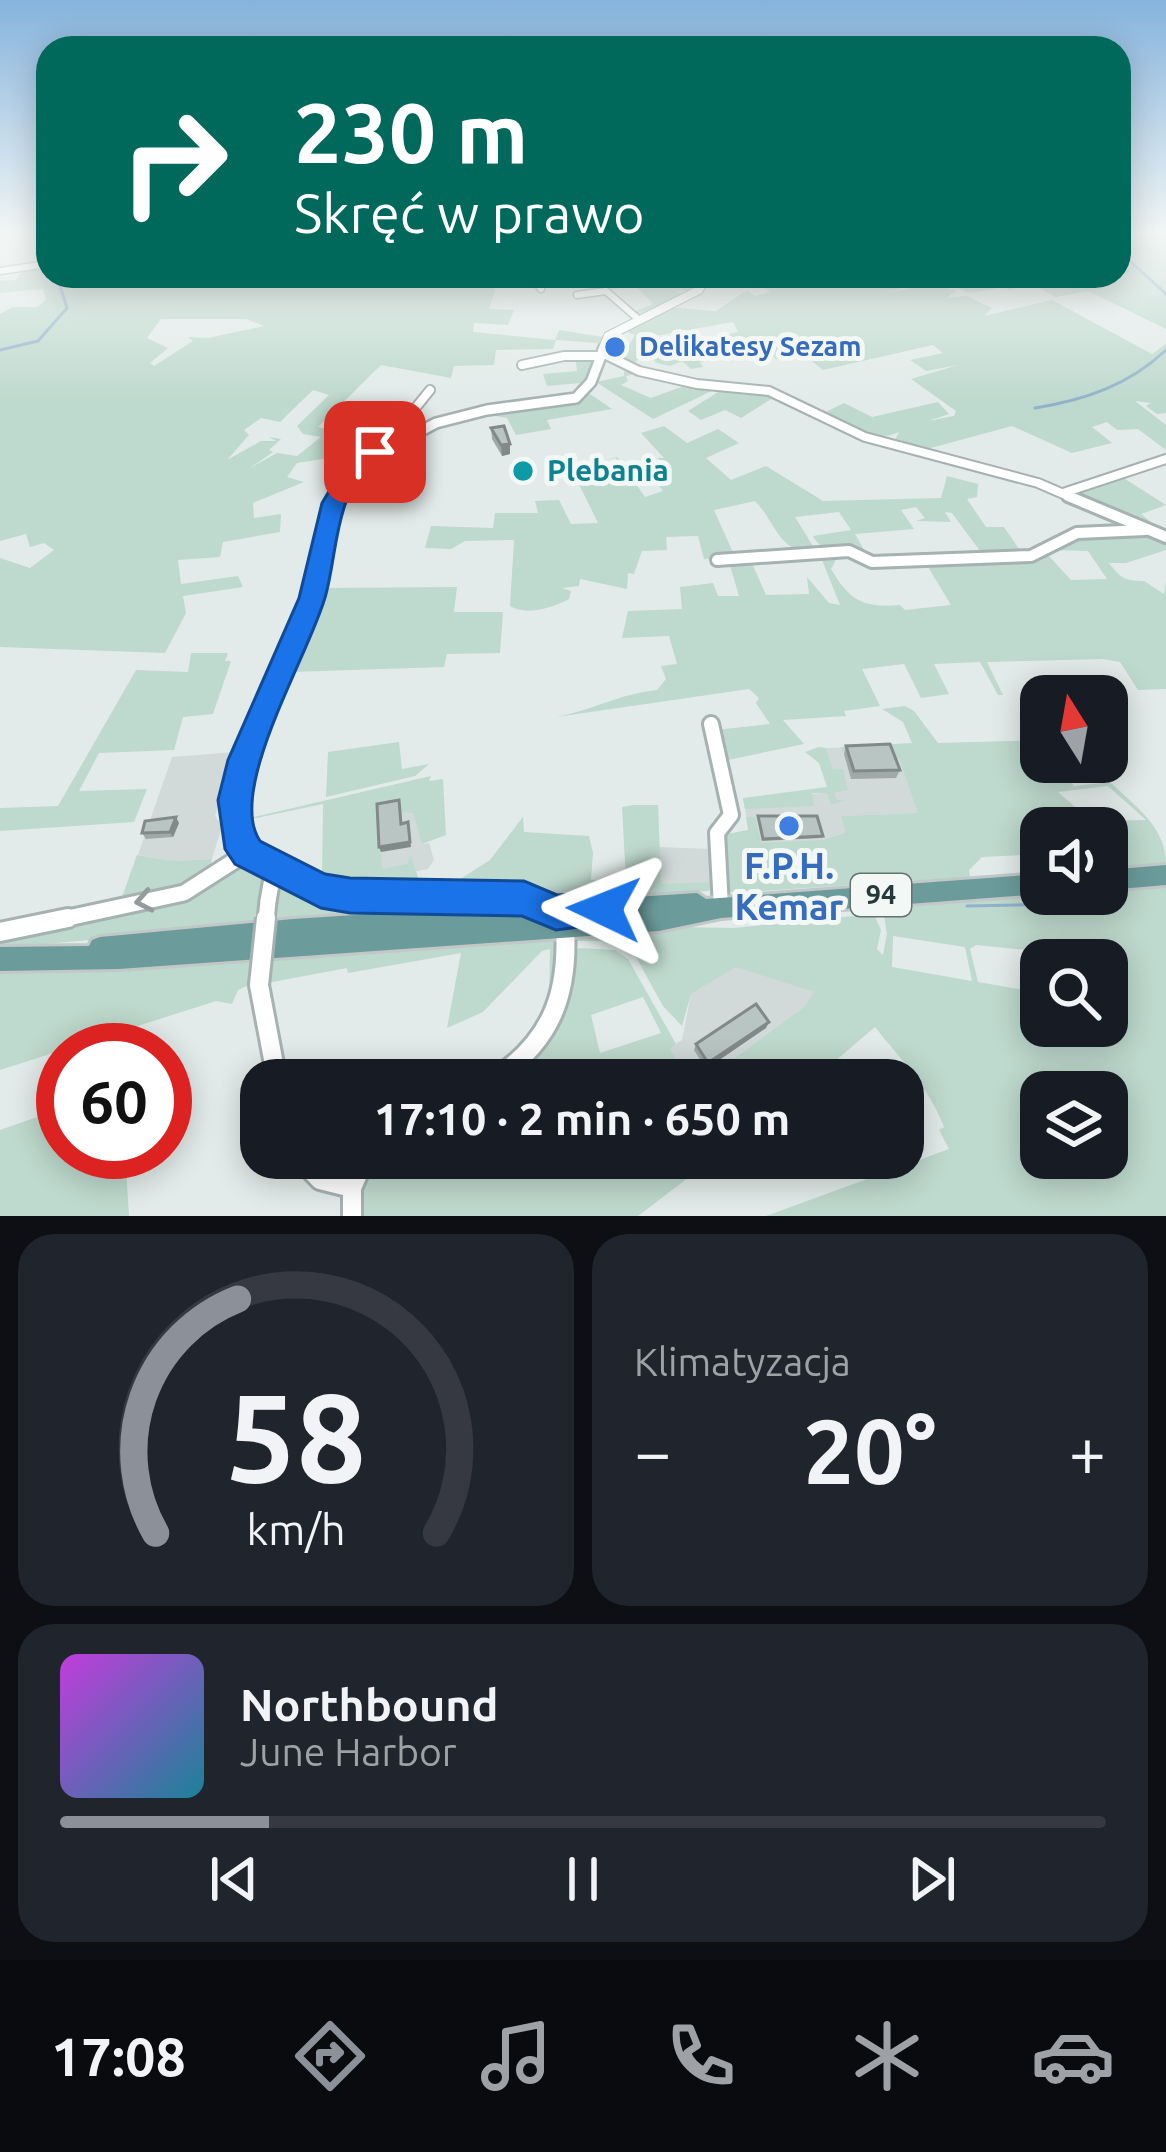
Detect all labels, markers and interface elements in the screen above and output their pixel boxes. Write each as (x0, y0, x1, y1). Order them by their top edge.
icon: right (96, 84, 252, 240)
text: 230 m (294, 85, 528, 179)
text: Skręć w prawo (294, 183, 645, 243)
place label: Delikatesy Sezam (639, 331, 862, 361)
marker: Delikatesy Sezam (602, 334, 628, 360)
pin (324, 401, 426, 503)
icon: arrive (342, 419, 408, 485)
place label: Plebania (547, 453, 669, 487)
marker: Plebania (510, 458, 536, 484)
north arrow (1020, 675, 1128, 783)
map controls (1020, 675, 1128, 1179)
button: sound (1020, 807, 1128, 915)
marker: F.P.H. Kemar (776, 813, 802, 839)
place label: F.P.H. Kemar (735, 845, 844, 927)
position arrow (541, 846, 667, 972)
road number: 94 (851, 874, 911, 916)
one-way arrow (134, 887, 154, 913)
button: search (1020, 939, 1128, 1047)
speed limit sign: 60 (36, 1023, 192, 1179)
button: layers (1020, 1071, 1128, 1179)
text: 17:10 · 2 min · 650 m (374, 1093, 790, 1144)
text: Klimatyzacja (634, 1340, 851, 1383)
text: 58 (226, 1366, 366, 1506)
text: 20° (803, 1400, 937, 1501)
text: − (634, 1414, 671, 1488)
text: + (1069, 1414, 1106, 1488)
text: km/h (246, 1505, 346, 1553)
text: Northbound (240, 1679, 499, 1730)
text: June Harbor (240, 1730, 457, 1773)
icon: previous (201, 1846, 267, 1912)
icon: pause (550, 1846, 616, 1912)
icon: next (899, 1846, 965, 1912)
icon: directions (288, 2014, 372, 2098)
icon: music (474, 2014, 558, 2098)
icon: phone (659, 2014, 743, 2098)
icon: climate (845, 2014, 929, 2098)
icon: car (1031, 2014, 1115, 2098)
text: 17:08 (51, 2026, 186, 2086)

